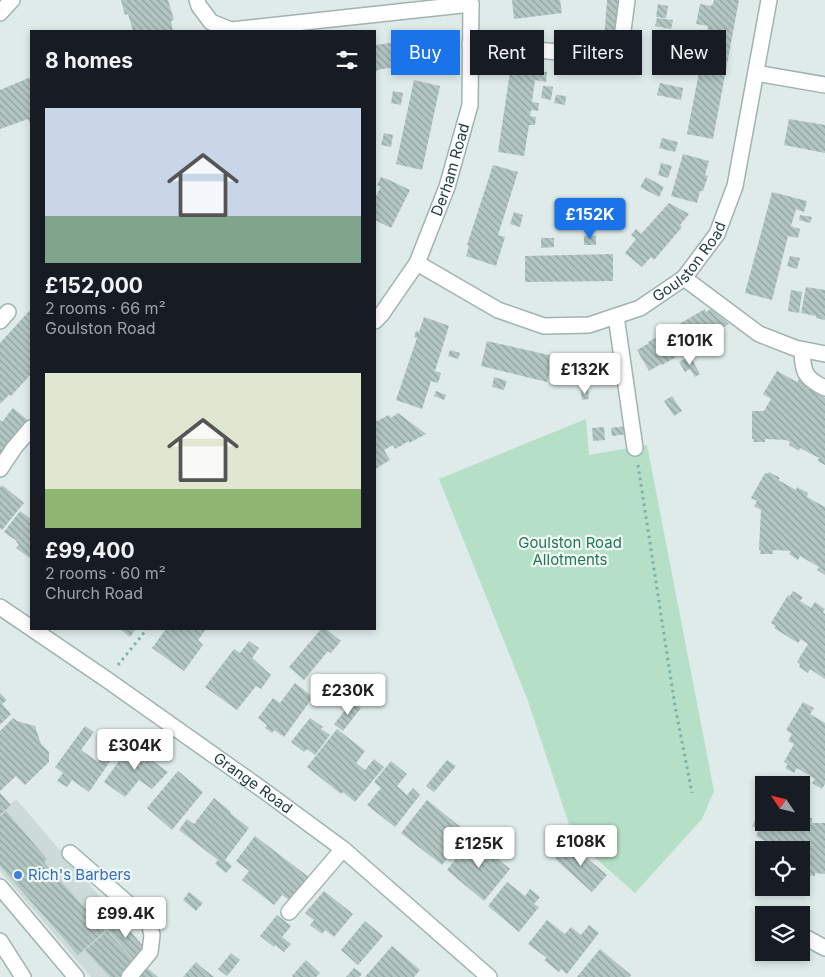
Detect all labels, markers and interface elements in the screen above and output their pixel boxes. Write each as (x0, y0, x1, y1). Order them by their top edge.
chip: Buy (391, 30, 460, 75)
chip: Rent (470, 30, 544, 75)
chip: Filters (554, 30, 642, 75)
chip: New (652, 30, 726, 75)
icon: filters (333, 46, 361, 74)
text: 8 homes (45, 48, 133, 73)
street label: Derham Road (426, 121, 473, 219)
icon: home (158, 140, 248, 230)
pin: £152K (555, 198, 625, 240)
text: £152K (566, 204, 614, 224)
street label: Goulston Road (648, 219, 730, 306)
text: £152,000 (45, 273, 143, 298)
text: 2 rooms · 66 m² (45, 298, 166, 318)
text: Goulston Road (45, 318, 156, 338)
pin: £101K (655, 324, 725, 366)
text: £101K (667, 330, 713, 350)
pin: £132K (550, 352, 620, 395)
text: £132K (560, 359, 610, 379)
icon: home (158, 405, 248, 495)
park label: Goulston Road Allotments (518, 533, 622, 569)
text: £99,400 (45, 538, 135, 563)
text: 2 rooms · 60 m² (45, 563, 166, 583)
text: Church Road (45, 583, 143, 603)
pin: £230K (313, 674, 383, 716)
text: £230K (322, 680, 374, 700)
pin: £304K (100, 728, 170, 771)
text: £304K (108, 735, 162, 755)
street label: Grange Road (210, 748, 296, 817)
north arrow (755, 776, 810, 831)
map controls (755, 776, 810, 961)
pin: £108K (546, 824, 616, 867)
pin: £125K (444, 826, 514, 869)
text: £108K (556, 831, 606, 851)
text: £125K (455, 833, 503, 853)
button: locate (755, 841, 810, 896)
place label: Rich's Barbers (28, 865, 131, 884)
marker: Rich's Barbers (12, 869, 24, 881)
pin: £99.4K (85, 896, 167, 939)
text: £99.4K (97, 903, 155, 923)
button: layers (755, 906, 810, 961)

